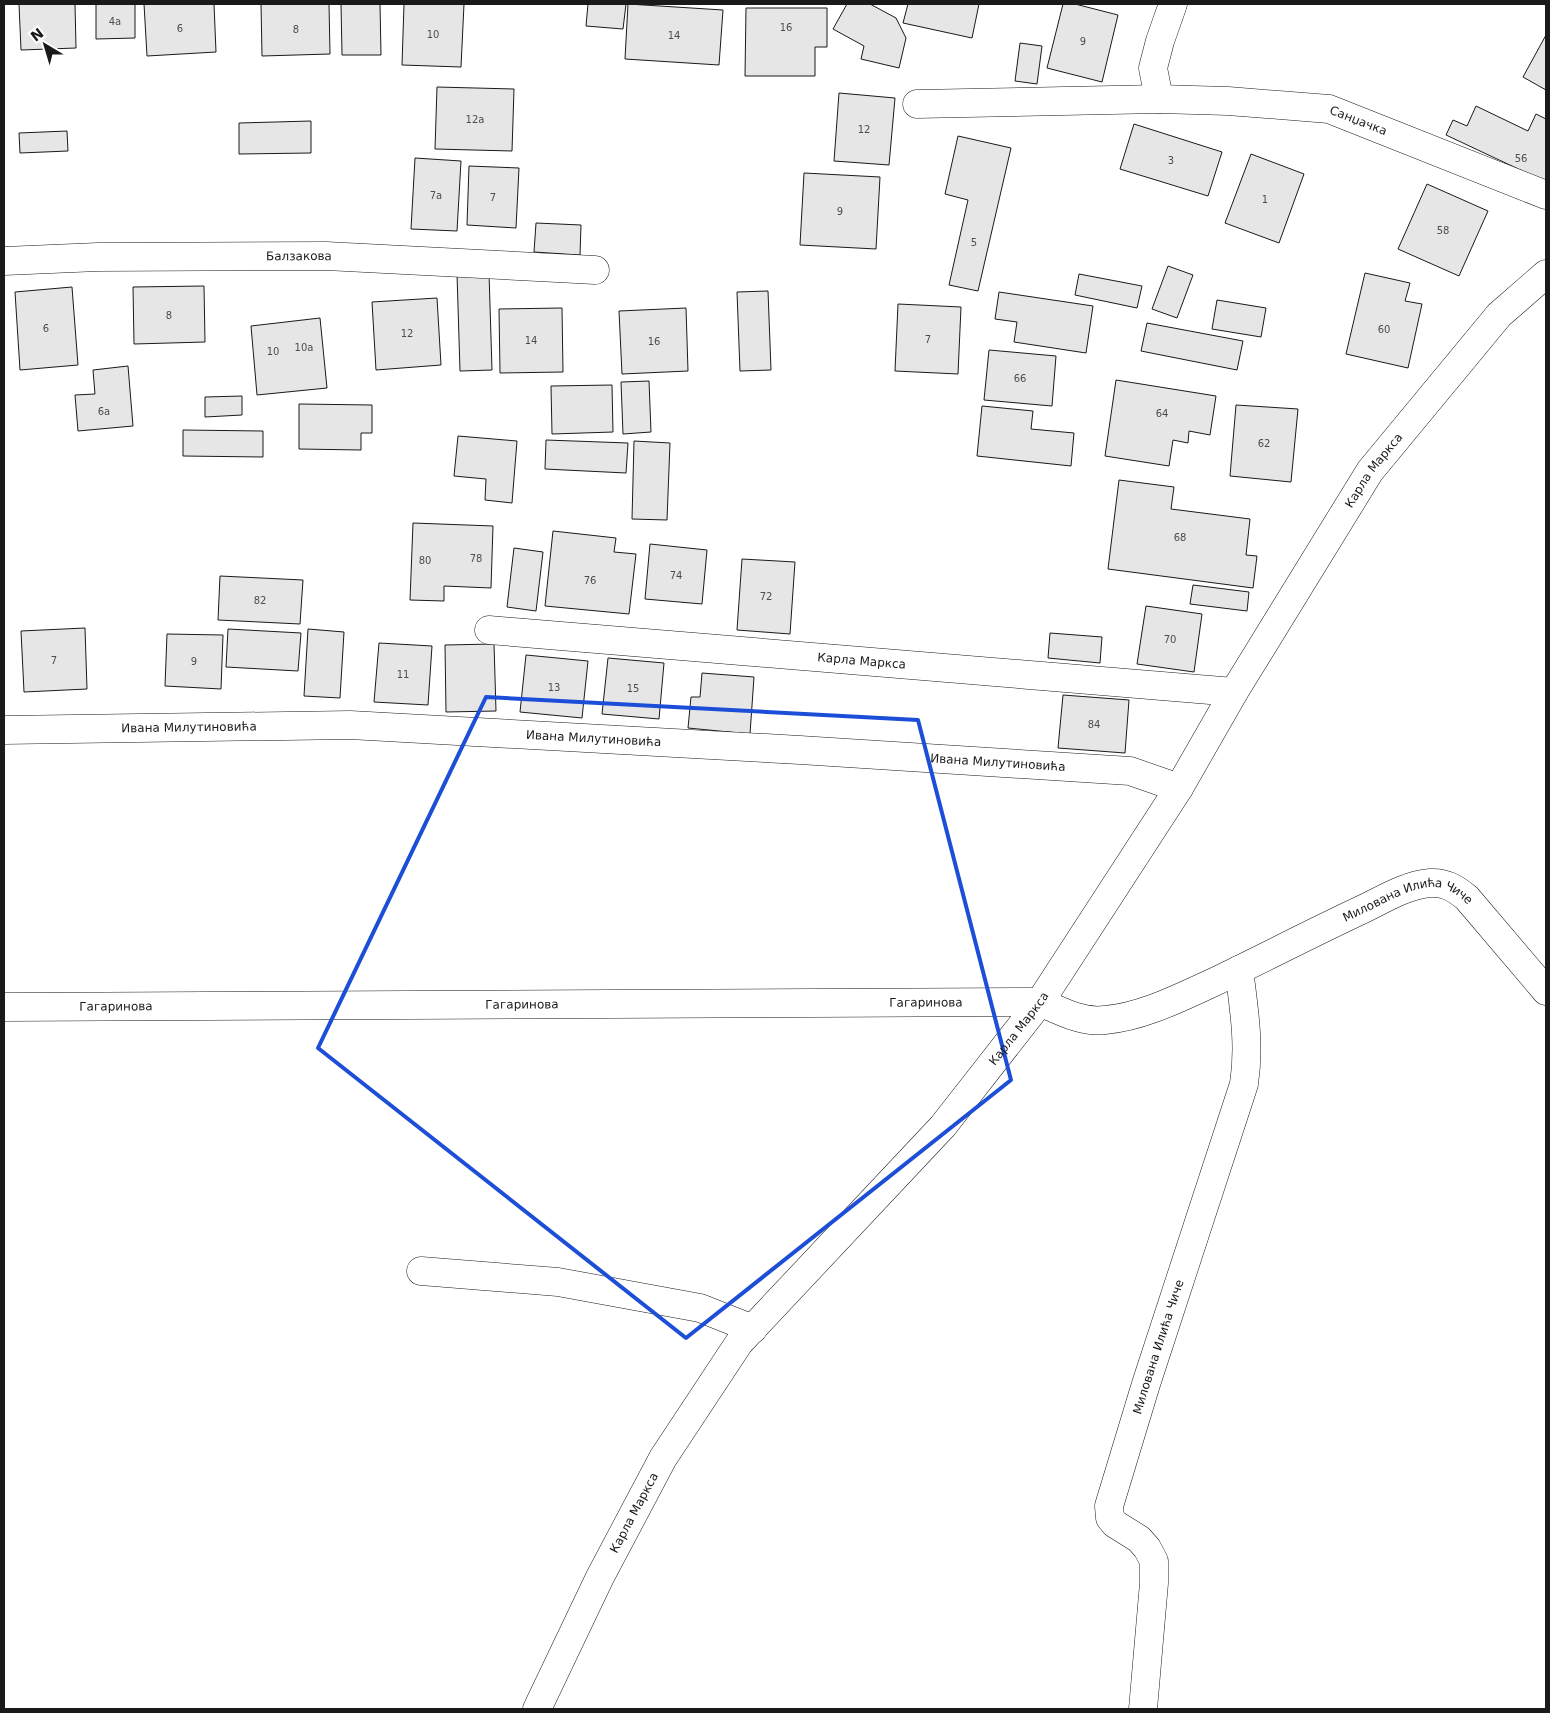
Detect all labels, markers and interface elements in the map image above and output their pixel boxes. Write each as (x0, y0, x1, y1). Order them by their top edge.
house number: 4a (109, 16, 121, 27)
north arrow (20, 20, 70, 70)
house number: 16 (780, 22, 792, 33)
house number: 6 (177, 23, 183, 34)
house number: 8 (293, 24, 299, 35)
text: N (27, 25, 47, 45)
house number: 10 (427, 29, 439, 40)
house number: 14 (668, 30, 680, 41)
house number: 9 (1080, 36, 1086, 47)
street label: Санџачка (1328, 103, 1389, 138)
house number: 12a (466, 114, 484, 125)
house number: 12 (858, 124, 870, 135)
house number: 56 (1515, 153, 1527, 164)
house number: 3 (1168, 155, 1174, 166)
house number: 7a (430, 190, 442, 201)
house number: 7 (490, 192, 496, 203)
house number: 1 (1262, 194, 1268, 205)
house number: 9 (837, 206, 843, 217)
house number: 58 (1437, 225, 1449, 236)
house number: 5 (971, 237, 977, 248)
street label: Балзакова (266, 249, 332, 263)
house number: 8 (166, 310, 172, 321)
house number: 6 (43, 323, 49, 334)
house number: 60 (1378, 324, 1390, 335)
house number: 12 (401, 328, 413, 339)
house number: 7 (925, 334, 931, 345)
house number: 14 (525, 335, 537, 346)
house number: 16 (648, 336, 660, 347)
house number: 10a (295, 342, 313, 353)
house number: 10 (267, 346, 279, 357)
house number: 66 (1014, 373, 1026, 384)
house number: 6a (98, 406, 110, 417)
house number: 64 (1156, 408, 1168, 419)
street label: Карла Маркса (1342, 430, 1405, 510)
house number: 62 (1258, 438, 1270, 449)
house number: 68 (1174, 532, 1186, 543)
house number: 78 (470, 553, 482, 564)
house number: 80 (419, 555, 431, 566)
house number: 74 (670, 570, 682, 581)
house number: 76 (584, 575, 596, 586)
house number: 72 (760, 591, 772, 602)
house number: 82 (254, 595, 266, 606)
house number: 70 (1164, 634, 1176, 645)
street label: Карла Маркса (817, 650, 907, 672)
house number: 7 (51, 655, 57, 666)
house number: 9 (191, 656, 197, 667)
house number: 11 (397, 669, 409, 680)
house number: 13 (548, 682, 560, 693)
house number: 15 (627, 683, 639, 694)
street label: Ивана Милутиновића (121, 719, 257, 735)
house number: 84 (1088, 719, 1100, 730)
street label: Ивана Милутиновића (526, 728, 662, 749)
street label: Ивана Милутиновића (930, 751, 1066, 774)
street label: Милована Илића Чиче (1340, 876, 1476, 925)
street label: Карла Маркса (986, 989, 1052, 1068)
street label: Гагаринова (889, 995, 963, 1010)
street label: Гагаринова (485, 997, 559, 1012)
street label: Гагаринова (79, 999, 153, 1014)
street label: Милована Илића Чиче (1130, 1278, 1187, 1416)
street label: Карла Маркса (607, 1470, 661, 1555)

